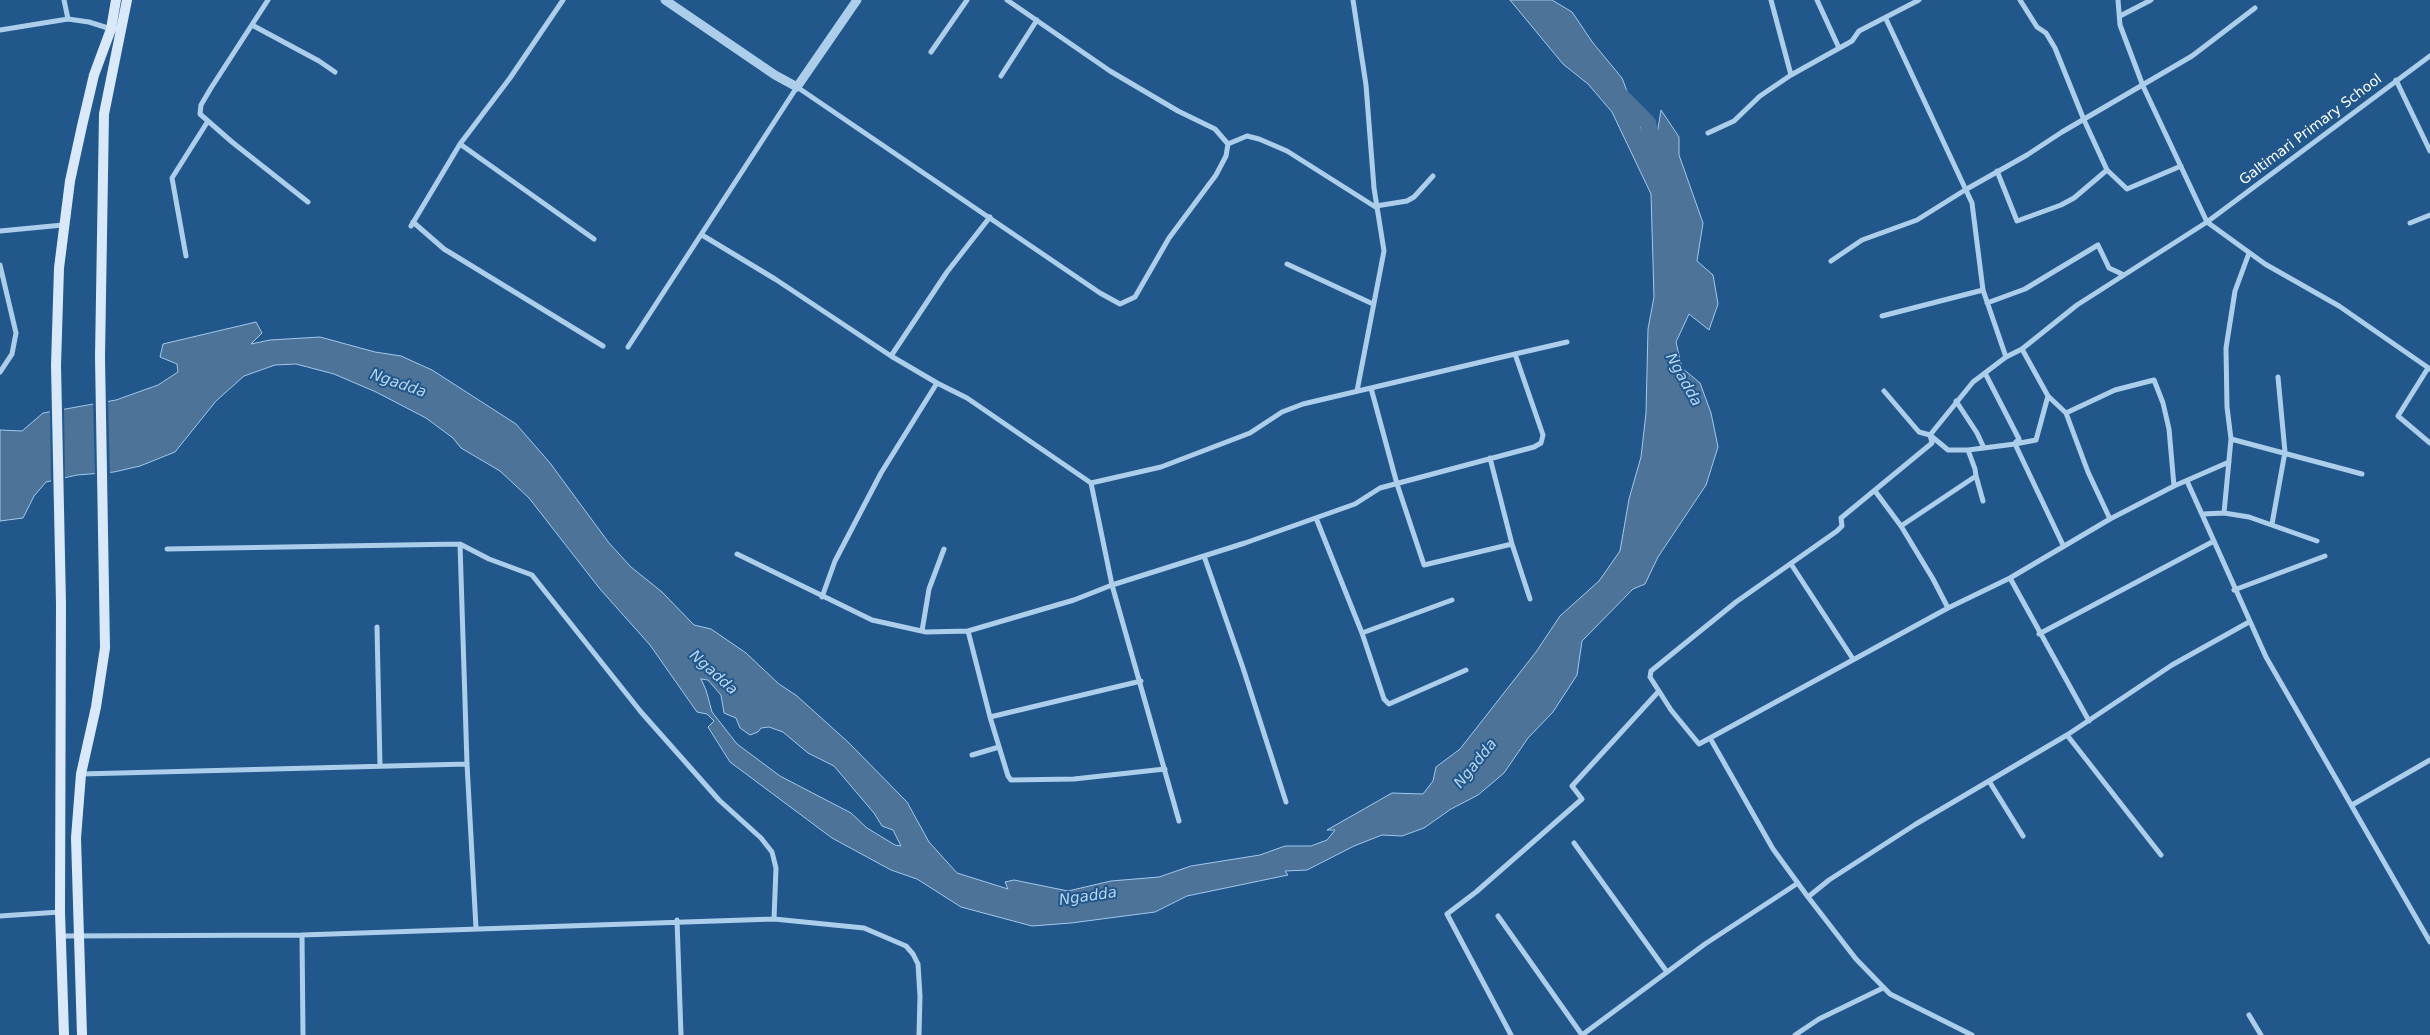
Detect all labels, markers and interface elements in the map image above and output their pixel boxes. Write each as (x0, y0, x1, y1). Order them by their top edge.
street label: Galtimari Primary School (2236, 71, 2386, 189)
water label: Ngadda (1661, 350, 1705, 410)
water label: Ngadda (368, 366, 428, 402)
water label: Ngadda (685, 647, 741, 699)
water label: Ngadda (1451, 736, 1501, 792)
water label: Ngadda (1058, 884, 1118, 910)

